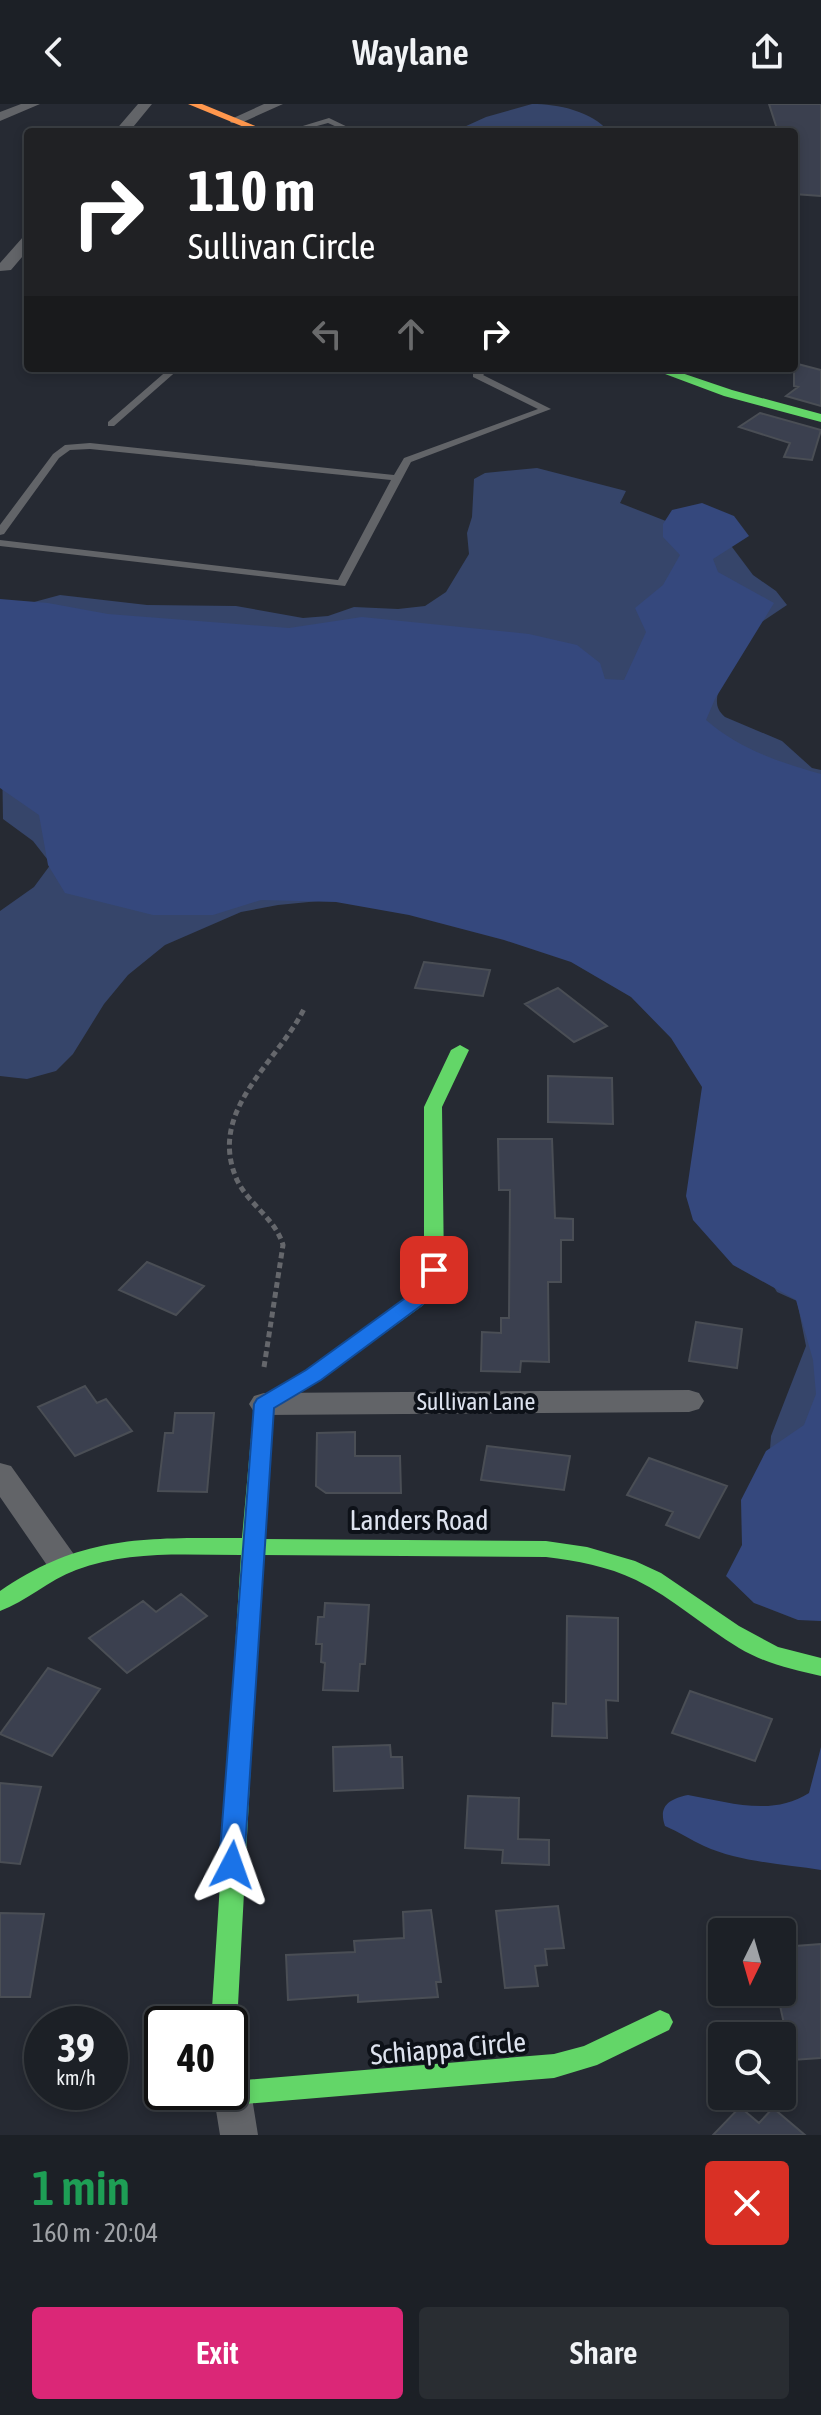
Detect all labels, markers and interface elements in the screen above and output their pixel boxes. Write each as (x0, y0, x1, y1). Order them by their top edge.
icon: back (32, 30, 76, 74)
icon: share (745, 30, 789, 74)
text: Waylane (352, 31, 469, 73)
text: 110 m (188, 159, 315, 223)
icon: right (56, 160, 160, 264)
text: Sullivan Circle (188, 225, 375, 267)
icon: left (305, 312, 349, 356)
icon: ahead (389, 312, 433, 356)
icon: right (473, 312, 517, 356)
pin (400, 1236, 468, 1304)
icon: arrive (412, 1248, 456, 1292)
street label: Sullivan Lane (417, 1388, 535, 1415)
street label: Landers Road (350, 1504, 488, 1536)
position arrow (190, 1823, 274, 1907)
north arrow (708, 1918, 796, 2006)
map controls (708, 1918, 796, 2110)
speed limit sign: 40 (144, 2006, 248, 2110)
button: search (708, 2022, 796, 2110)
text: 39 (57, 2025, 95, 2070)
street label: Schiappa Circle (369, 2025, 527, 2071)
text: km/h (56, 2066, 96, 2089)
text: 1 min (32, 2160, 130, 2215)
button: close (705, 2161, 789, 2245)
text: 160 m · 20:04 (32, 2218, 158, 2248)
button: Exit (32, 2307, 403, 2399)
button: Share (419, 2307, 789, 2399)

